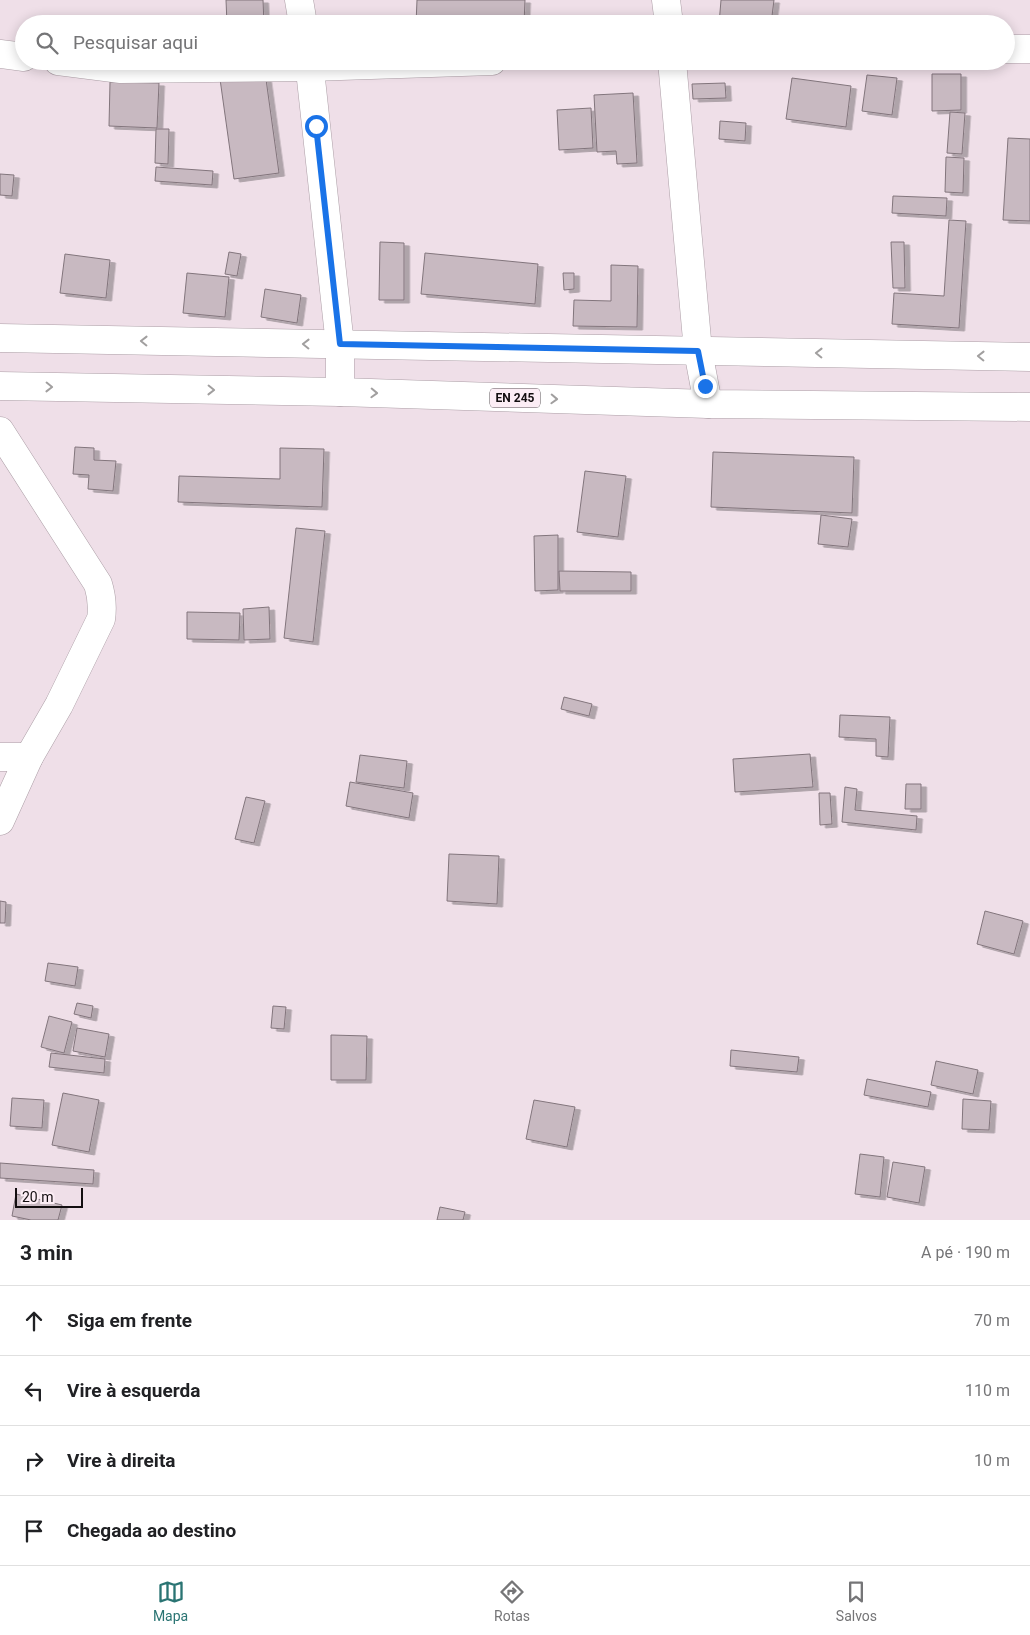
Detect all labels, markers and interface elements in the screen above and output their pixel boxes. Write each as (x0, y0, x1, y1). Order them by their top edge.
search box (15, 15, 1015, 70)
icon: search (33, 29, 61, 57)
text: Pesquisar aqui (73, 31, 198, 54)
route start (305, 115, 328, 138)
one-way arrow (140, 336, 148, 346)
one-way arrow (302, 339, 310, 349)
one-way arrow (815, 348, 822, 358)
one-way arrow (977, 351, 985, 362)
route end (694, 375, 717, 398)
one-way arrow (45, 382, 53, 392)
one-way arrow (207, 385, 215, 396)
one-way arrow (370, 388, 378, 399)
road number: EN 245 (490, 388, 540, 408)
one-way arrow (550, 394, 558, 404)
scale bar (15, 1185, 82, 1208)
text: 20 m (22, 1189, 54, 1205)
text: 3 min (20, 1241, 73, 1265)
text: A pé · 190 m (921, 1243, 1010, 1262)
icon: ahead (20, 1307, 48, 1335)
text: Siga em frente (67, 1309, 192, 1332)
text: 70 m (974, 1311, 1010, 1330)
icon: left (20, 1377, 48, 1405)
text: Vire à esquerda (67, 1379, 200, 1402)
text: 110 m (965, 1381, 1010, 1400)
icon: right (20, 1447, 48, 1475)
text: Vire à direita (67, 1449, 176, 1472)
text: 10 m (974, 1451, 1010, 1470)
icon: arrive (20, 1517, 48, 1545)
text: Chegada ao destino (67, 1519, 236, 1542)
tab: Mapa (153, 1578, 188, 1624)
tab: Rotas (494, 1578, 530, 1624)
tab: Salvos (836, 1578, 877, 1624)

